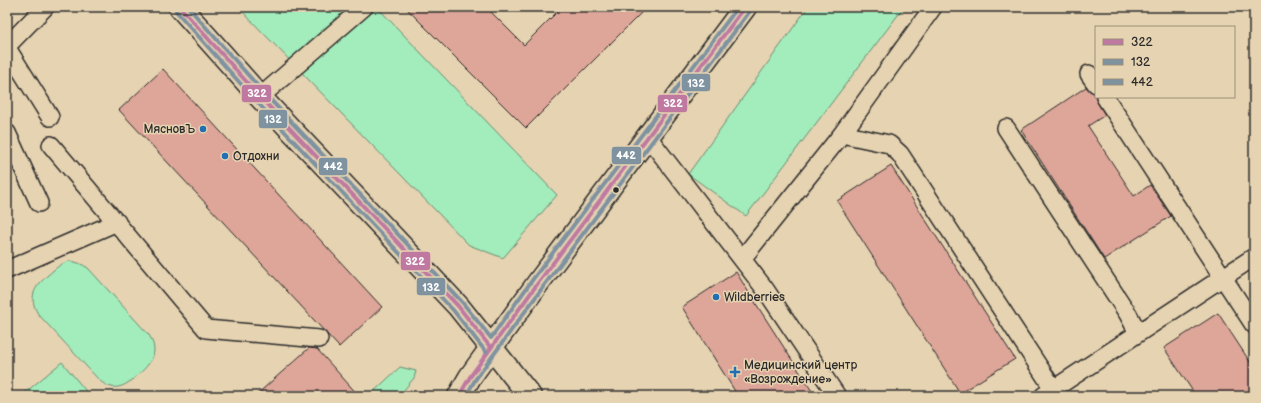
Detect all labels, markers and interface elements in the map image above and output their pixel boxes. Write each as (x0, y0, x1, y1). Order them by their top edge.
legend (1095, 26, 1235, 98)
text: 322 (1131, 35, 1153, 50)
text: 132 (1131, 55, 1150, 70)
line badge: 132 (681, 73, 711, 92)
text: 442 (1131, 75, 1153, 90)
text: 132 (687, 77, 705, 90)
line badge: 322 (241, 84, 272, 103)
text: 322 (247, 87, 267, 100)
line badge: 322 (657, 94, 688, 113)
text: 322 (663, 97, 683, 110)
line badge: 132 (258, 109, 288, 129)
text: 132 (264, 113, 282, 126)
place label: МясновЪ (143, 122, 195, 137)
marker: МясновЪ (198, 124, 208, 134)
line badge: 442 (611, 146, 642, 165)
place label: Отдохни (233, 149, 280, 164)
text: 442 (616, 149, 636, 162)
marker: Отдохни (220, 151, 230, 161)
line badge: 442 (318, 157, 348, 176)
text: 442 (323, 160, 343, 173)
unlabelled marker (611, 185, 621, 195)
line badge: 322 (400, 251, 431, 271)
text: 322 (405, 255, 425, 268)
line badge: 132 (416, 277, 446, 296)
text: 132 (422, 281, 440, 294)
place label: Wildberries (724, 290, 785, 305)
marker: Wildberries (711, 292, 721, 302)
place label: Медицинский центр «Возрождение» (744, 358, 857, 387)
marker: Медицинский центр «Возрождение» (729, 366, 741, 378)

